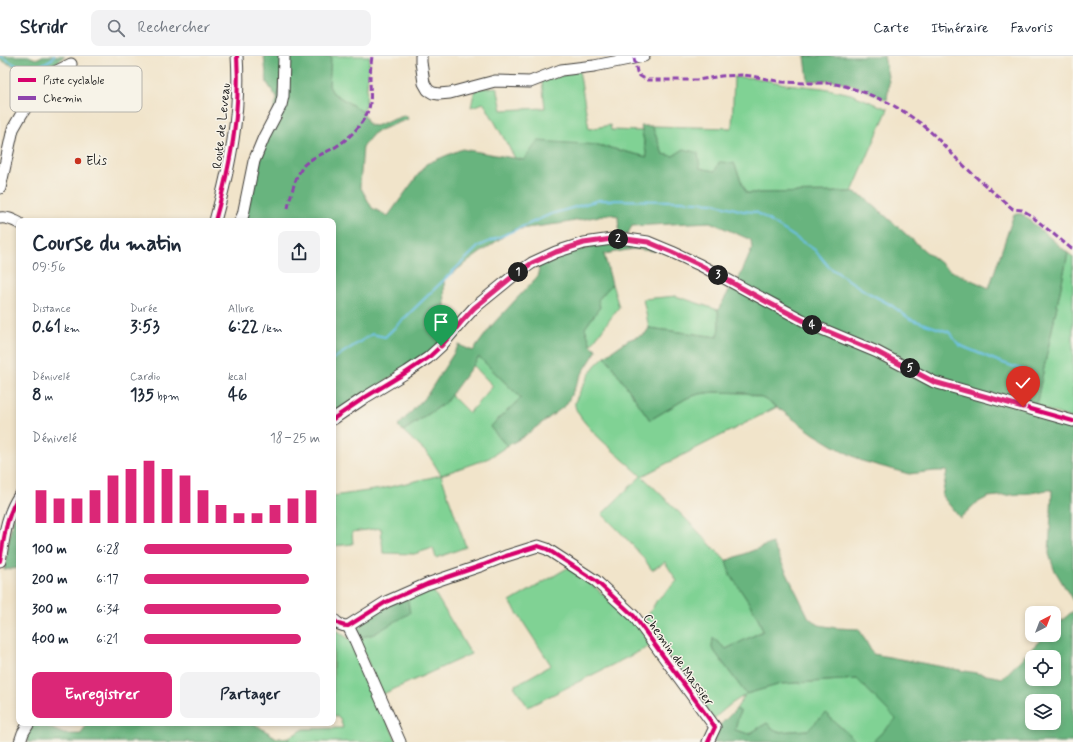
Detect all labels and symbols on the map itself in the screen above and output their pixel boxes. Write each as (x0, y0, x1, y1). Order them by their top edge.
legend (10, 66, 142, 112)
text: Piste cyclable (43, 74, 104, 88)
street label: Route de Leveau (209, 82, 235, 170)
text: Chemin (43, 92, 82, 106)
place label: Elis (86, 153, 107, 170)
marker: Elis (73, 156, 83, 166)
pin: 2 (608, 229, 628, 249)
pin: 1 (508, 262, 528, 282)
pin: 3 (708, 265, 728, 285)
pin (424, 305, 458, 346)
pin: 4 (802, 315, 822, 335)
pin: 5 (900, 358, 920, 378)
pin (1006, 366, 1040, 407)
north arrow (1025, 606, 1061, 642)
street label: Chemin de Massier (639, 610, 718, 710)

